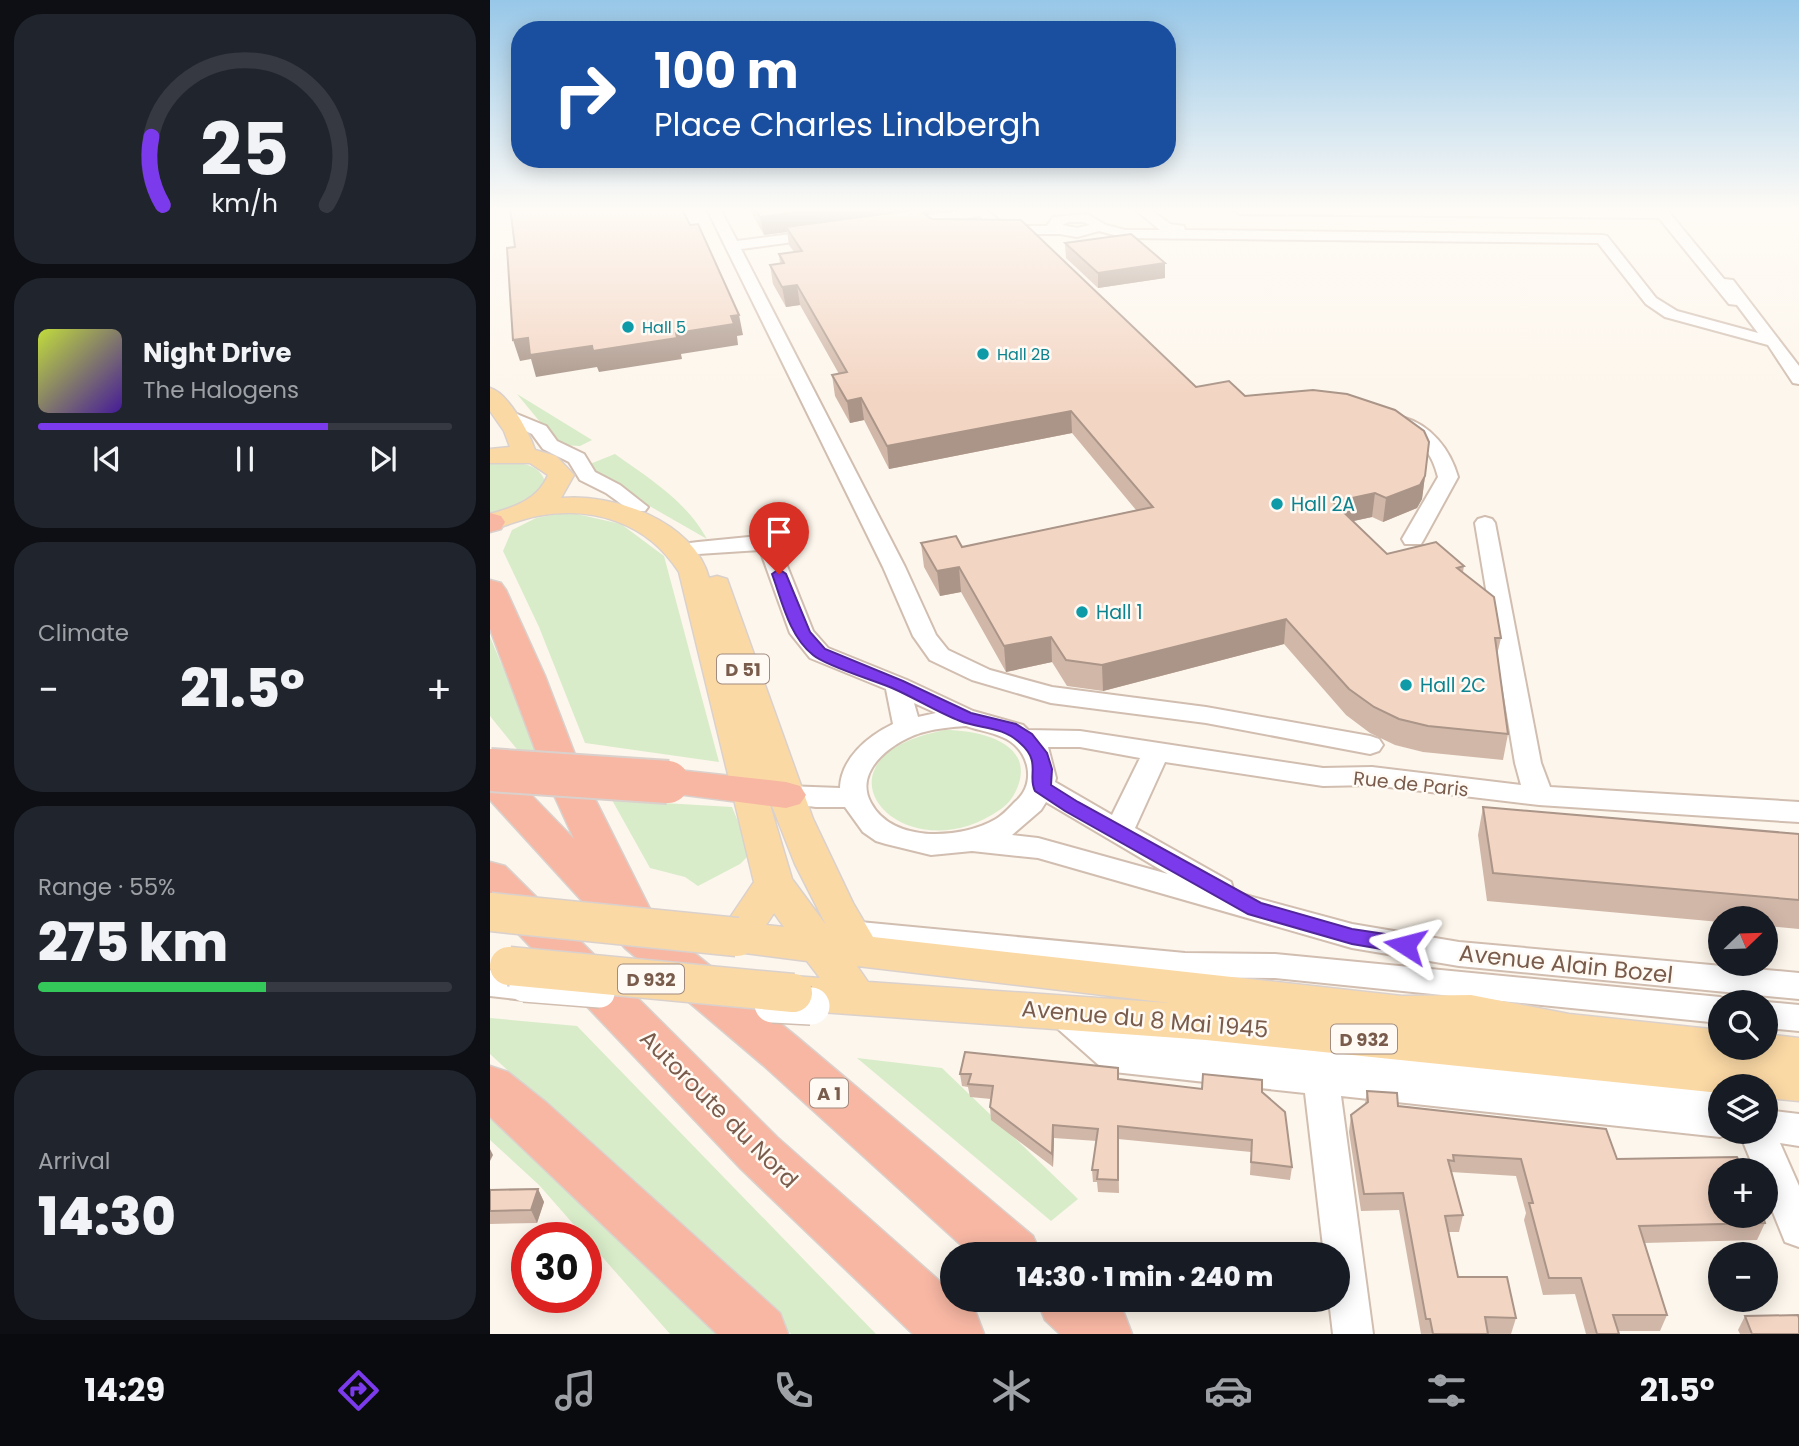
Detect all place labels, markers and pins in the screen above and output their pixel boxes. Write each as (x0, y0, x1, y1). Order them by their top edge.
place label: Hall 5 (642, 316, 686, 339)
marker: Hall 5 (620, 319, 636, 335)
place label: Hall 2B (997, 343, 1050, 366)
marker: Hall 2B (975, 346, 991, 362)
place label: Hall 2A (1291, 491, 1355, 518)
marker: Hall 2A (1269, 496, 1285, 512)
pin (749, 502, 809, 574)
place label: Hall 1 (1096, 599, 1143, 626)
marker: Hall 1 (1074, 604, 1090, 620)
place label: Hall 2C (1420, 672, 1486, 699)
marker: Hall 2C (1398, 677, 1414, 693)

